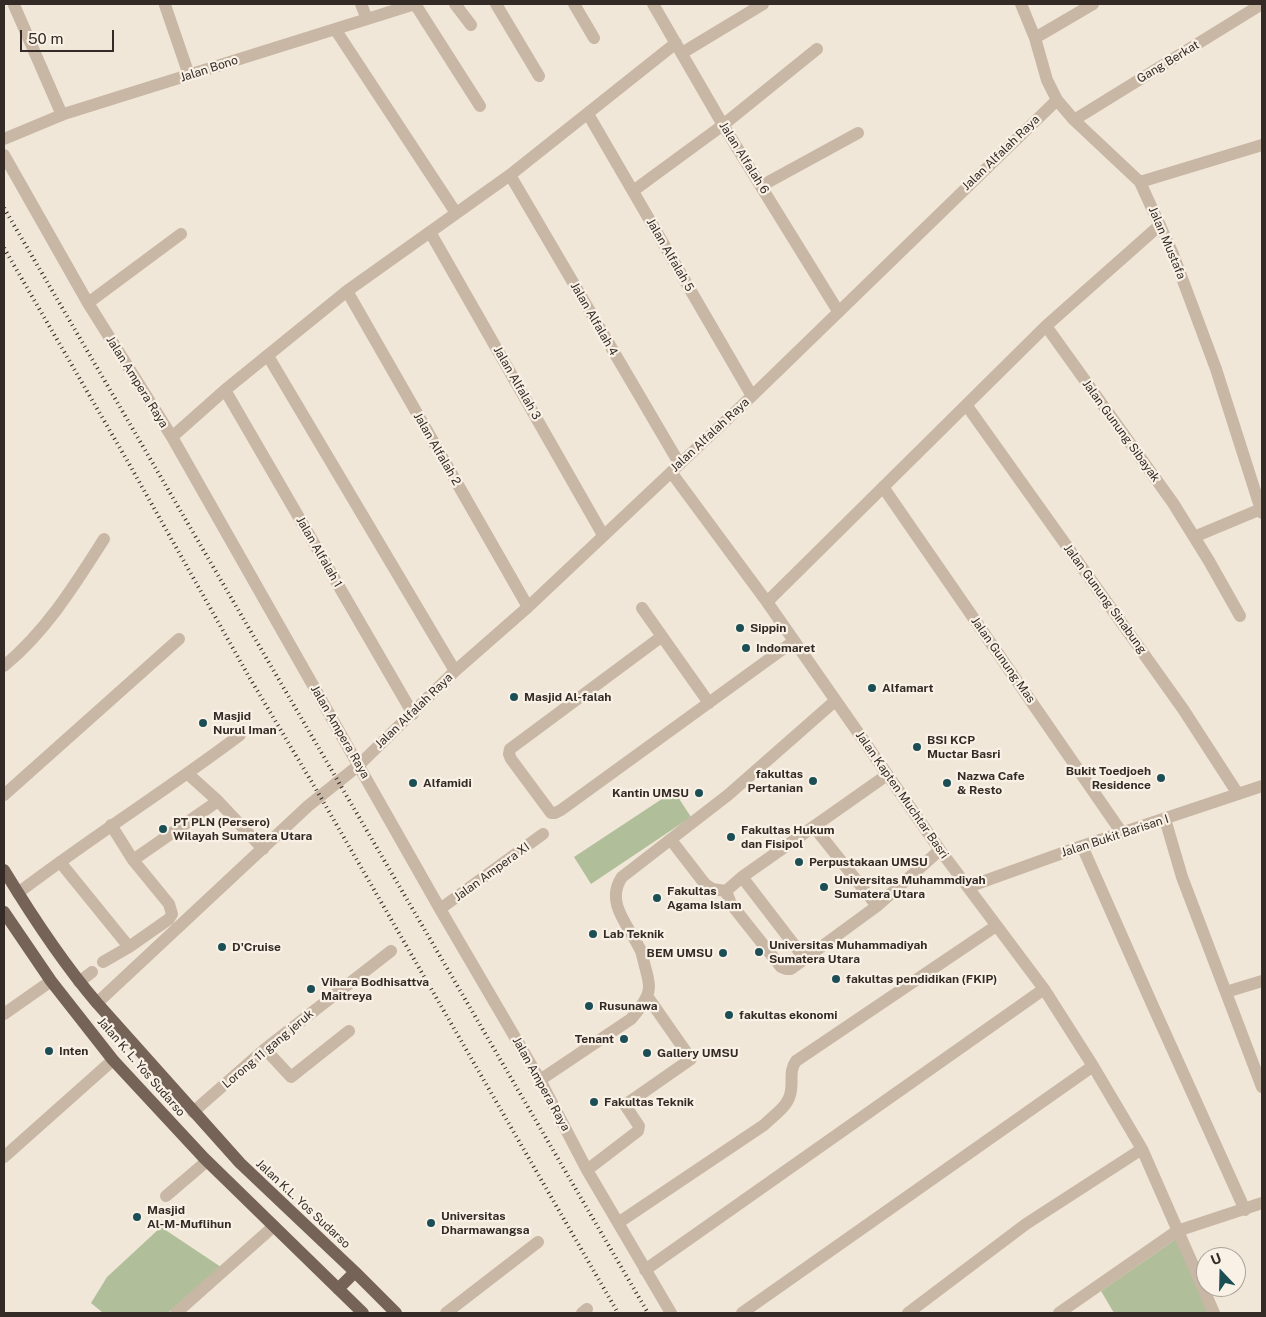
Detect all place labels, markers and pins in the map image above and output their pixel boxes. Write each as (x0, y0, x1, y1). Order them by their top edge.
place label: Sippin (750, 621, 786, 635)
marker: Sippin (734, 622, 746, 634)
place label: Indomaret (756, 641, 815, 655)
marker: Indomaret (740, 642, 752, 654)
place label: Alfamart (882, 681, 934, 695)
marker: Alfamart (866, 682, 878, 694)
place label: Masjid Al-falah (524, 690, 611, 704)
marker: Masjid Al-falah (508, 691, 520, 703)
place label: Masjid Nurul Iman (213, 709, 277, 737)
marker: Masjid Nurul Iman (197, 717, 209, 729)
place label: BSI KCP Muctar Basri (927, 733, 1000, 761)
marker: BSI KCP Muctar Basri (911, 741, 923, 753)
place label: Bukit Toedjoeh Residence (1066, 764, 1151, 792)
place label: fakultas Pertanian (748, 767, 803, 795)
place label: Nazwa Cafe & Resto (957, 769, 1025, 797)
marker: Bukit Toedjoeh Residence (1155, 772, 1167, 784)
marker: fakultas Pertanian (807, 775, 819, 787)
place label: Alfamidi (423, 776, 472, 790)
marker: Alfamidi (407, 777, 419, 789)
marker: Nazwa Cafe & Resto (941, 777, 953, 789)
place label: Kantin UMSU (612, 786, 689, 800)
marker: Kantin UMSU (693, 787, 705, 799)
place label: PT PLN (Persero) Wilayah Sumatera Utara (173, 815, 312, 843)
marker: PT PLN (Persero) Wilayah Sumatera Utara (157, 823, 169, 835)
place label: Fakultas Hukum dan Fisipol (741, 823, 835, 851)
marker: Fakultas Hukum dan Fisipol (725, 831, 737, 843)
place label: Perpustakaan UMSU (809, 855, 928, 869)
marker: Perpustakaan UMSU (793, 856, 805, 868)
place label: Universitas Muhammdiyah Sumatera Utara (834, 873, 986, 901)
marker: Universitas Muhammdiyah Sumatera Utara (818, 881, 830, 893)
place label: Fakultas Agama Islam (667, 884, 741, 912)
marker: Fakultas Agama Islam (651, 892, 663, 904)
place label: Lab Teknik (603, 927, 664, 941)
marker: Lab Teknik (587, 928, 599, 940)
place label: Universitas Muhammadiyah Sumatera Utara (769, 938, 927, 966)
place label: D'Cruise (232, 940, 281, 954)
marker: D'Cruise (216, 941, 228, 953)
place label: BEM UMSU (647, 946, 713, 960)
marker: Universitas Muhammadiyah Sumatera Utara (753, 946, 765, 958)
marker: BEM UMSU (717, 947, 729, 959)
place label: fakultas pendidikan (FKIP) (846, 972, 997, 986)
marker: fakultas pendidikan (FKIP) (830, 973, 842, 985)
place label: Vihara Bodhisattva Maitreya (321, 975, 429, 1003)
marker: Vihara Bodhisattva Maitreya (305, 983, 317, 995)
place label: Rusunawa (599, 999, 658, 1013)
marker: Rusunawa (583, 1000, 595, 1012)
place label: fakultas ekonomi (739, 1008, 837, 1022)
marker: fakultas ekonomi (723, 1009, 735, 1021)
place label: Tenant (575, 1032, 614, 1046)
marker: Tenant (618, 1033, 630, 1045)
place label: Inten (59, 1044, 88, 1058)
marker: Inten (43, 1045, 55, 1057)
place label: Gallery UMSU (657, 1046, 738, 1060)
marker: Gallery UMSU (641, 1047, 653, 1059)
place label: Fakultas Teknik (604, 1095, 694, 1109)
marker: Fakultas Teknik (588, 1096, 600, 1108)
place label: Masjid Al-M-Muflihun (147, 1203, 231, 1231)
place label: Universitas Dharmawangsa (441, 1209, 529, 1237)
marker: Masjid Al-M-Muflihun (131, 1211, 143, 1223)
marker: Universitas Dharmawangsa (425, 1217, 437, 1229)

